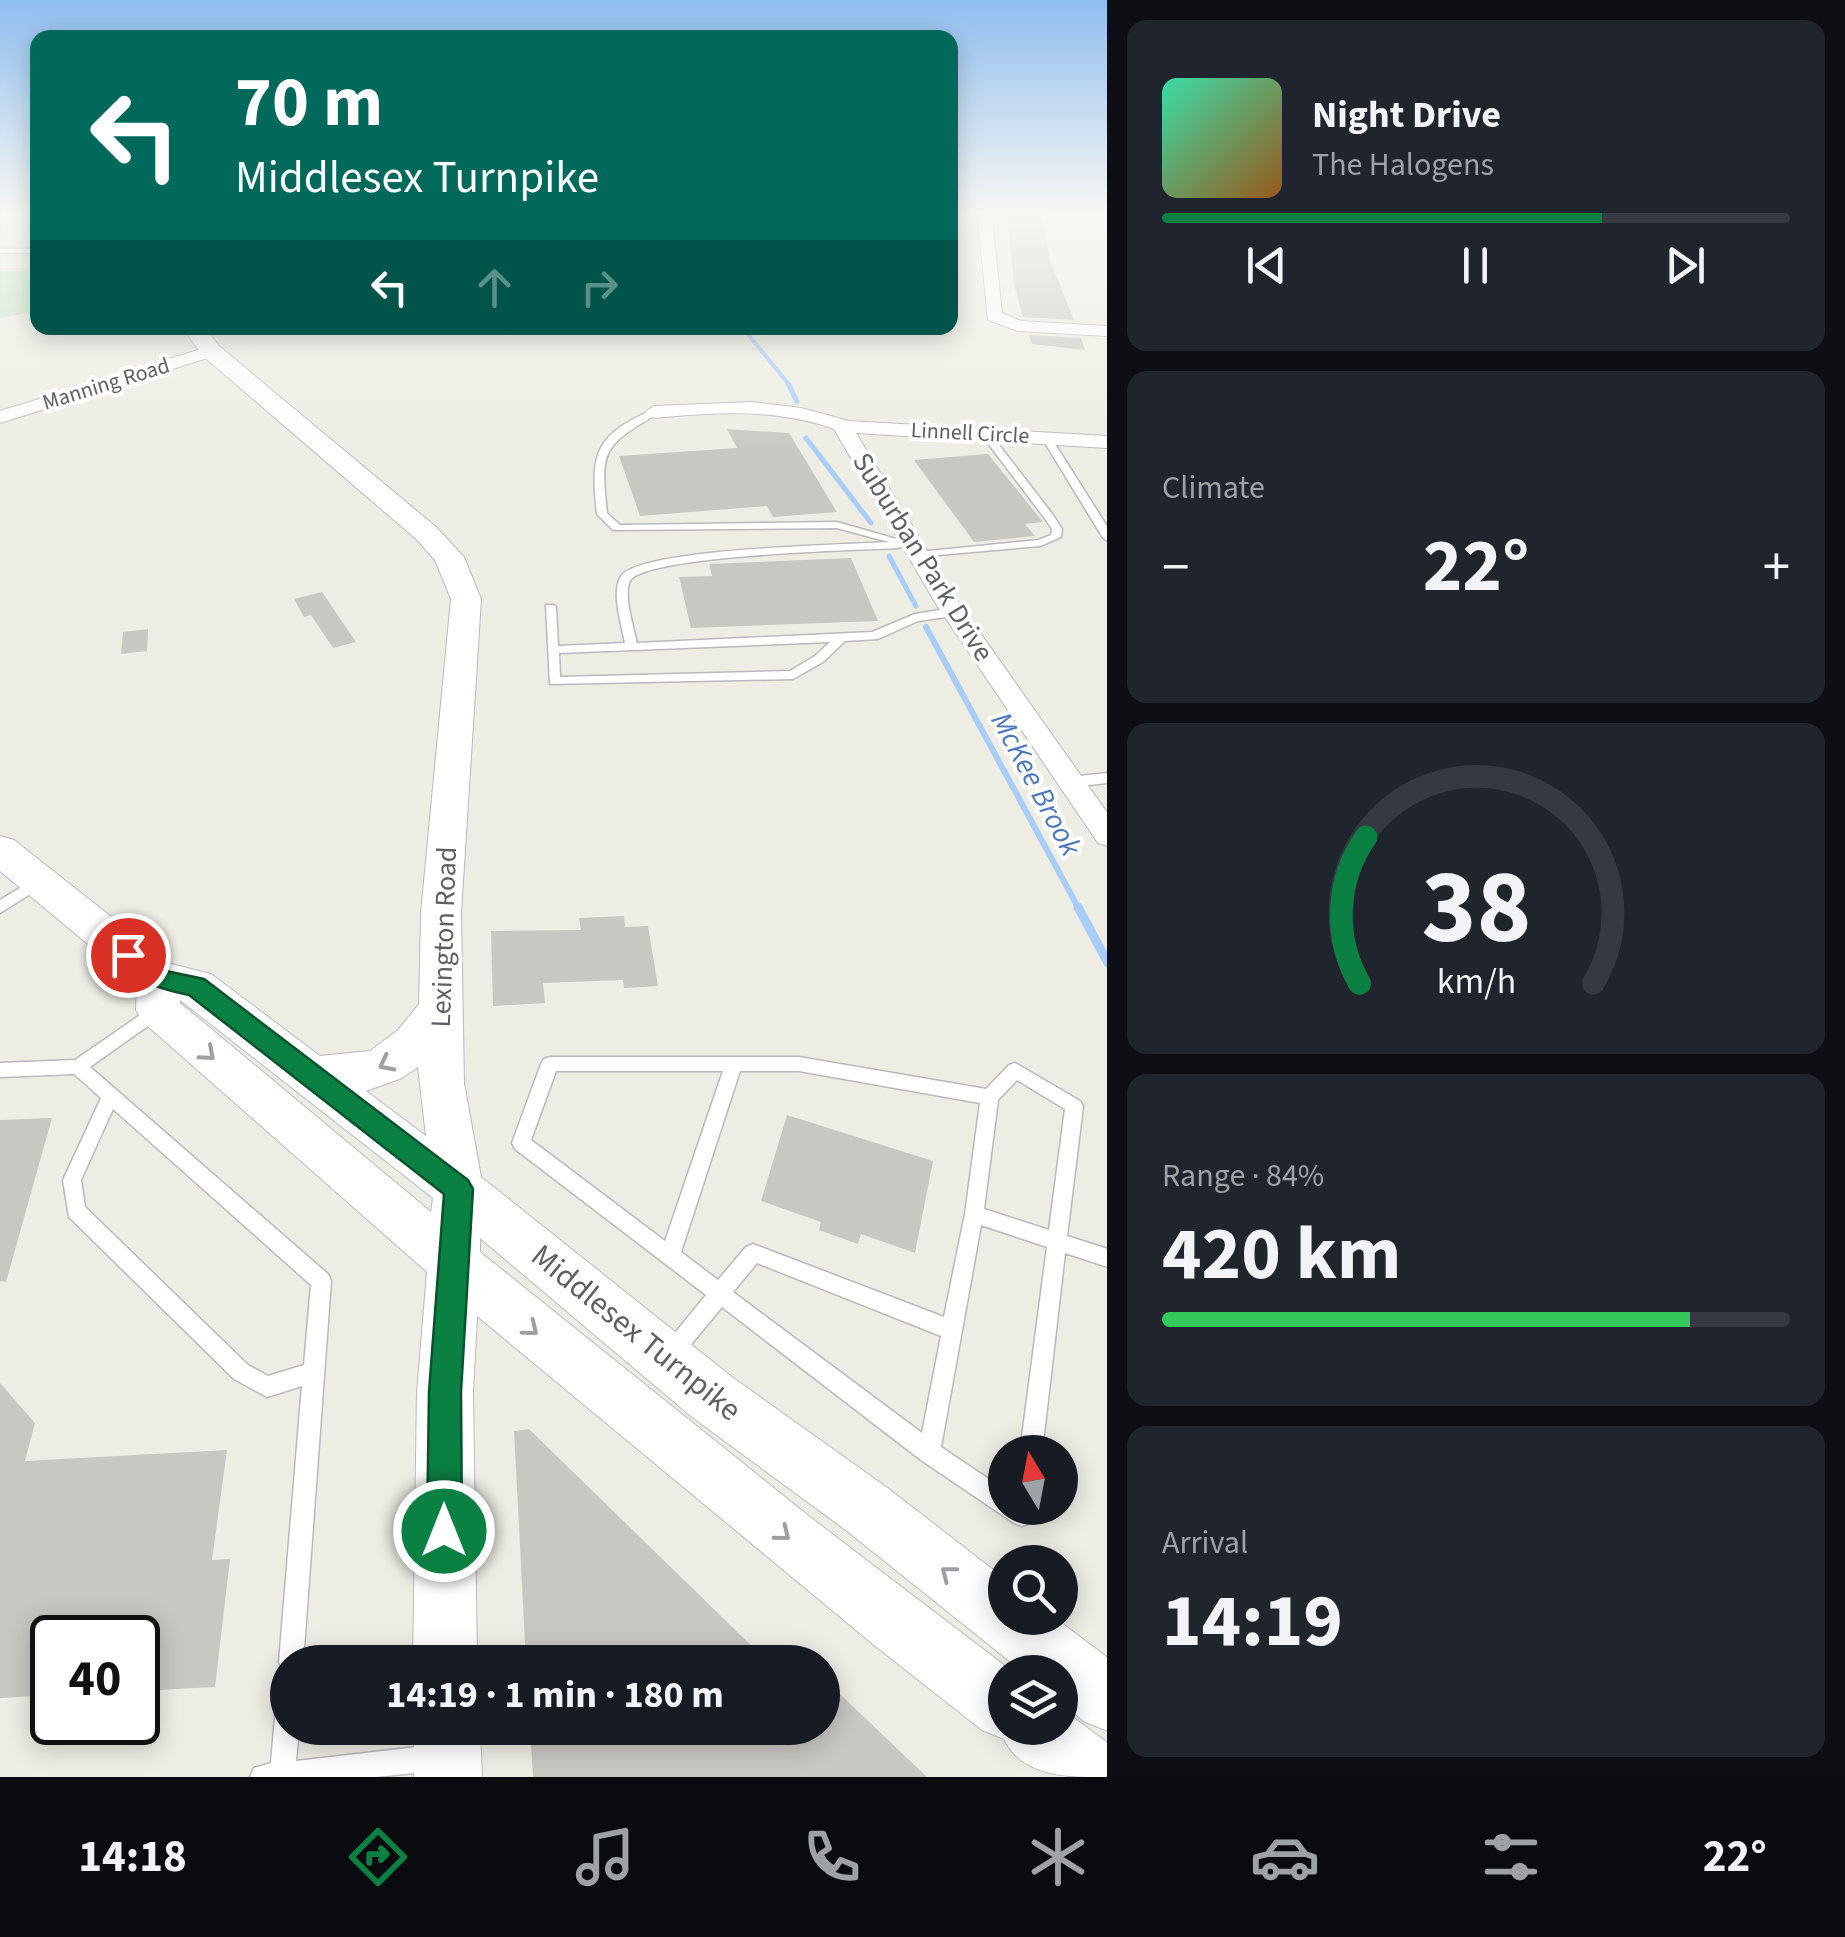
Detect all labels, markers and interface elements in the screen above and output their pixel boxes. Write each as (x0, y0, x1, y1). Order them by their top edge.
text: 70 m (235, 53, 383, 153)
icon: left (70, 70, 200, 200)
text: Night Drive (1312, 88, 1501, 142)
text: The Halogens (1312, 142, 1494, 188)
text: Middlesex Turnpike (235, 146, 599, 210)
icon: previous (1239, 238, 1294, 293)
icon: pause (1448, 238, 1503, 293)
icon: next (1658, 238, 1713, 293)
icon: left (362, 260, 417, 315)
icon: ahead (467, 260, 522, 315)
icon: right (572, 260, 627, 315)
street label: Manning Road (39, 350, 173, 418)
street label: Linnell Circle (910, 414, 1030, 452)
street label: Suburban Park Drive (843, 445, 1003, 669)
text: Climate (1162, 465, 1265, 511)
text: 22° (1423, 513, 1529, 620)
text: − (1162, 529, 1189, 607)
text: + (1763, 529, 1790, 607)
water label: McKee Brook (980, 704, 1092, 864)
text: 38 (1421, 835, 1531, 983)
street label: Lexington Road (421, 846, 467, 1028)
pin (86, 913, 171, 998)
icon: arrive (101, 928, 156, 983)
text: km/h (1436, 956, 1516, 1007)
one-way arrow (196, 1042, 215, 1060)
one-way arrow (379, 1052, 397, 1071)
text: Range · 84% (1162, 1153, 1324, 1199)
text: 420 km (1162, 1201, 1401, 1308)
street label: Middlesex Turnpike (521, 1234, 751, 1432)
one-way arrow (519, 1317, 537, 1335)
north arrow (988, 1435, 1078, 1525)
map controls (988, 1435, 1078, 1745)
position arrow (392, 1479, 496, 1583)
text: Arrival (1162, 1520, 1248, 1566)
one-way arrow (771, 1523, 789, 1541)
button: search (988, 1545, 1078, 1635)
one-way arrow (942, 1568, 960, 1585)
text: 14:19 (1162, 1568, 1343, 1675)
speed limit sign: 40 (30, 1615, 160, 1745)
button: layers (988, 1655, 1078, 1745)
text: 14:19 · 1 min · 180 m (386, 1668, 724, 1722)
icon: directions (343, 1822, 413, 1892)
icon: music (570, 1822, 640, 1892)
icon: phone (797, 1822, 867, 1892)
icon: climate (1023, 1822, 1093, 1892)
icon: car (1250, 1822, 1320, 1892)
icon: filters (1476, 1822, 1546, 1892)
text: 14:18 (78, 1825, 187, 1889)
text: 22° (1703, 1825, 1767, 1889)

